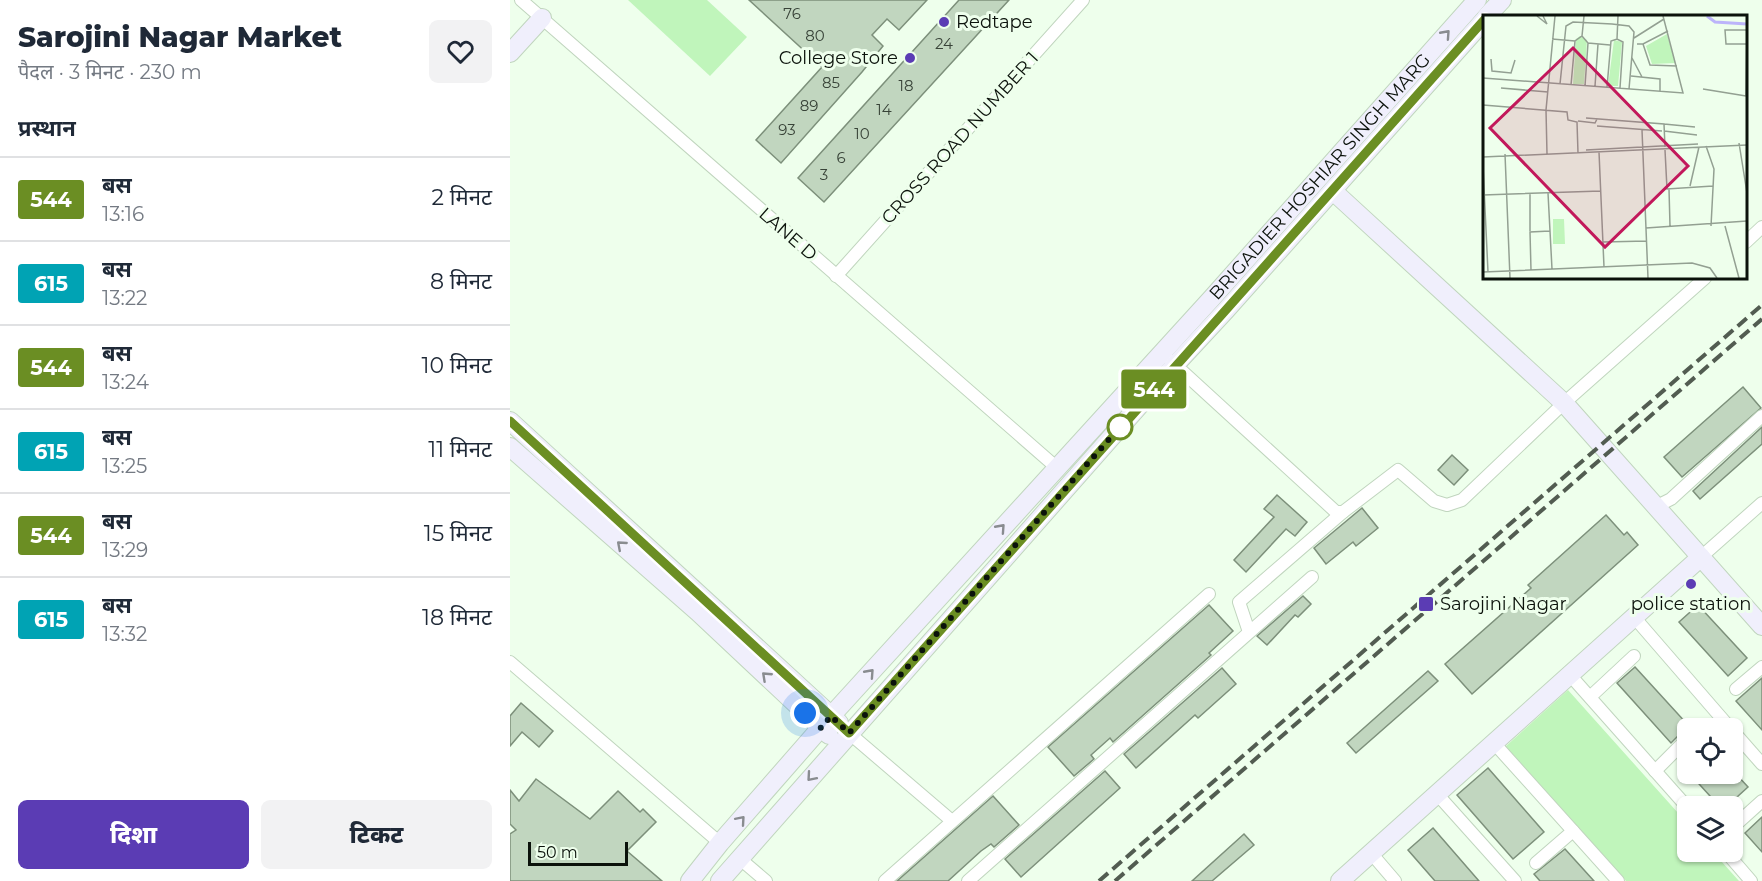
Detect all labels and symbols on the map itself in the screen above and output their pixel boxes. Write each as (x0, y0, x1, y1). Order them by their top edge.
house number: 76 (783, 4, 801, 23)
place label: Redtape (956, 11, 1033, 33)
marker: Redtape (937, 15, 951, 29)
inset map (1483, 15, 1747, 279)
house number: 80 (805, 26, 825, 45)
one-way arrow (1439, 30, 1450, 41)
house number: 24 (935, 34, 953, 53)
place label: College Store (779, 47, 898, 69)
street label: CROSS ROAD NUMBER 1 (877, 47, 1043, 229)
street label: BRIGADIER HOSHIAR SINGH MARG (1205, 49, 1435, 304)
marker: College Store (903, 51, 917, 65)
house number: 85 (822, 73, 840, 92)
house number: 18 (899, 76, 914, 95)
house number: 89 (800, 96, 818, 115)
house number: 14 (876, 100, 892, 119)
house number: 93 (778, 120, 796, 139)
house number: 10 (854, 124, 870, 143)
house number: 6 (836, 148, 846, 167)
house number: 3 (820, 165, 828, 184)
street label: LANE D (754, 203, 822, 265)
line badge: 544 (1120, 370, 1188, 408)
unlabelled marker (1107, 414, 1133, 440)
one-way arrow (994, 524, 1005, 535)
one-way arrow (618, 541, 628, 552)
marker: police station (1684, 577, 1698, 591)
place label: Sarojini Nagar (1440, 593, 1567, 615)
place label: police station (1631, 593, 1751, 615)
marker: Sarojini Nagar (1417, 595, 1435, 613)
one-way arrow (863, 669, 874, 679)
one-way arrow (762, 672, 772, 683)
your location (790, 698, 820, 728)
one-way arrow (807, 770, 818, 781)
one-way arrow (733, 816, 744, 827)
scale bar (528, 839, 628, 866)

